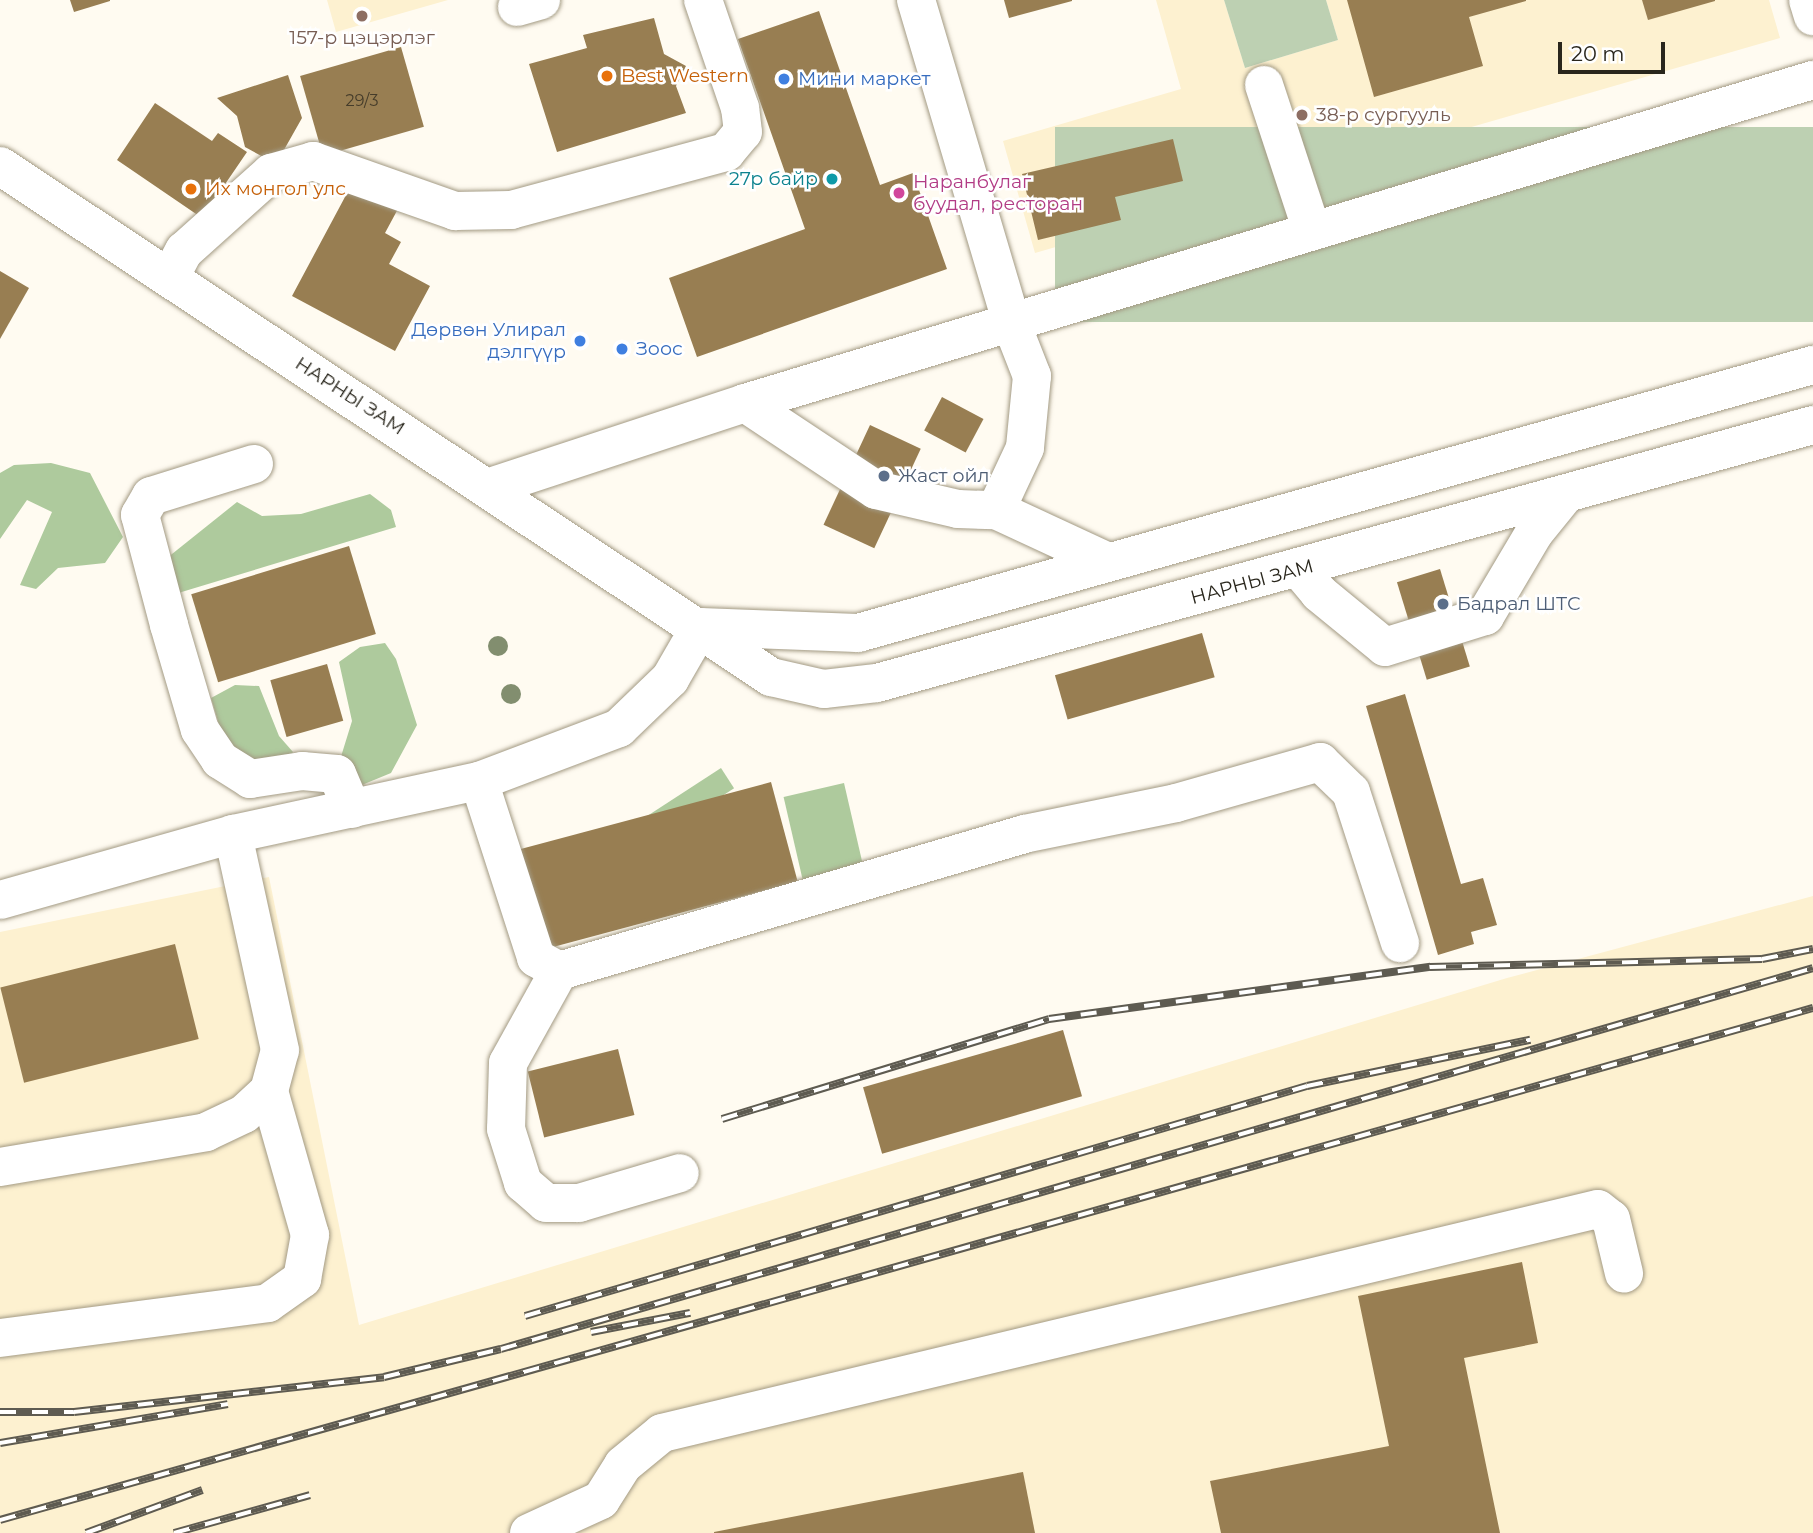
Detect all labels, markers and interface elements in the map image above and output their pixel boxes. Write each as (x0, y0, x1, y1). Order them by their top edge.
marker: 157-р цэцэрлэг (354, 8, 370, 24)
place label: 157-р цэцэрлэг (289, 27, 435, 49)
scale bar (1561, 28, 1668, 72)
text: 20 m (1571, 41, 1625, 66)
place label: Best Western (621, 65, 749, 87)
marker: Best Western (599, 68, 615, 84)
place label: Мини маркет (798, 68, 930, 90)
marker: Мини маркет (776, 71, 792, 87)
house number: 29/3 (346, 91, 378, 111)
place label: 38-р сургууль (1316, 104, 1451, 126)
marker: 38-р сургууль (1294, 107, 1310, 123)
place label: 27р байр (729, 168, 818, 190)
marker: 27р байр (824, 171, 840, 187)
place label: Наранбулаг буудал, ресторан (913, 171, 1083, 215)
place label: Их монгол улс (205, 178, 346, 200)
marker: Их монгол улс (183, 181, 199, 197)
marker: Наранбулаг буудал, ресторан (891, 185, 907, 201)
place label: Дөрвөн Улирал дэлгүүр (411, 319, 566, 363)
marker: Дөрвөн Улирал дэлгүүр (572, 333, 588, 349)
place label: Зоос (636, 338, 683, 360)
marker: Зоос (614, 341, 630, 357)
street label: НАРНЫ ЗАМ (291, 352, 409, 440)
place label: Жаст ойл (898, 465, 990, 487)
marker: Жаст ойл (876, 468, 892, 484)
street label: НАРНЫ ЗАМ (1188, 555, 1316, 609)
place label: Бадрал ШТС (1457, 593, 1581, 615)
marker: Бадрал ШТС (1435, 596, 1451, 612)

